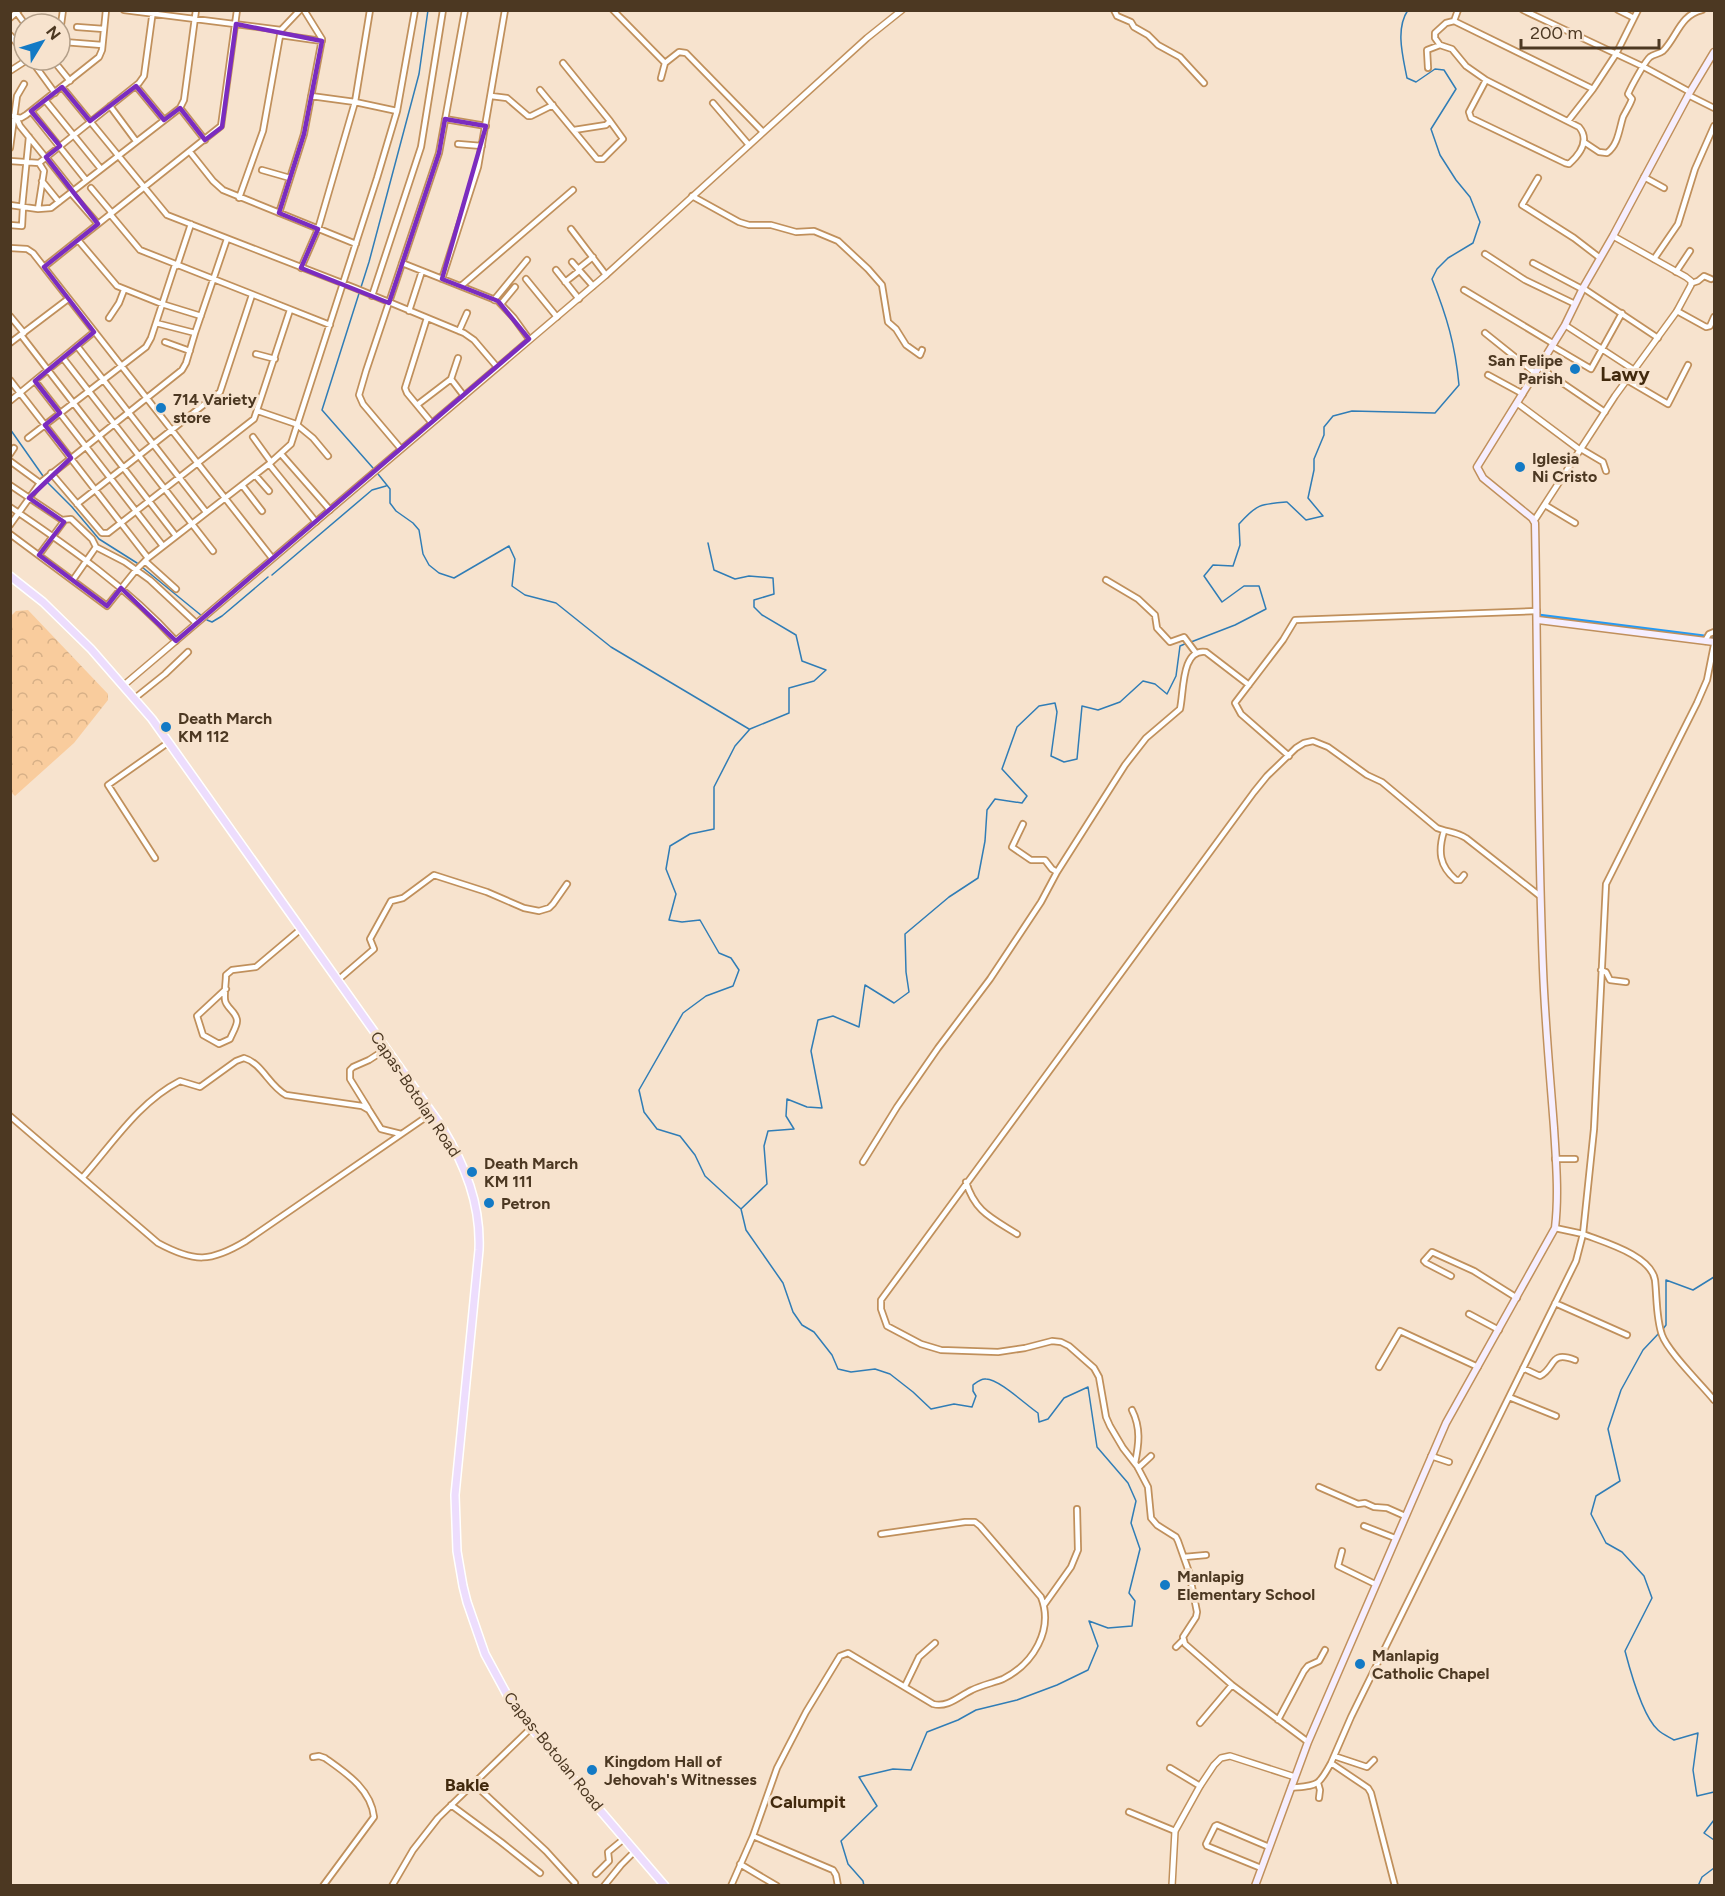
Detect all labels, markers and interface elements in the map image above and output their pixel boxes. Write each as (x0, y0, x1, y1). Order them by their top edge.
north arrow (12, 12, 72, 72)
scale bar (1521, 12, 1659, 50)
text: N (42, 22, 65, 44)
text: 200 m (1530, 22, 1583, 44)
place label: San Felipe Parish (1488, 351, 1563, 388)
marker: San Felipe Parish (1568, 362, 1582, 376)
district label: Lawy (1600, 362, 1650, 386)
place label: 714 Variety store (173, 390, 258, 427)
marker: 714 Variety store (154, 401, 168, 415)
place label: Iglesia Ni Cristo (1532, 449, 1597, 486)
marker: Iglesia Ni Cristo (1513, 460, 1527, 474)
place label: Death March KM 112 (178, 709, 272, 746)
marker: Death March KM 112 (159, 720, 173, 734)
street label: Capas-Botolan Road (367, 1028, 465, 1161)
place label: Death March KM 111 (484, 1154, 578, 1191)
marker: Death March KM 111 (465, 1165, 479, 1179)
place label: Petron (501, 1194, 550, 1213)
marker: Petron (482, 1196, 496, 1210)
place label: Manlapig Elementary School (1177, 1567, 1315, 1604)
marker: Manlapig Elementary School (1158, 1578, 1172, 1592)
place label: Manlapig Catholic Chapel (1372, 1646, 1489, 1683)
marker: Manlapig Catholic Chapel (1353, 1657, 1367, 1671)
street label: Capas-Botolan Road (500, 1688, 607, 1814)
place label: Kingdom Hall of Jehovah's Witnesses (604, 1752, 757, 1789)
marker: Kingdom Hall of Jehovah's Witnesses (585, 1763, 599, 1777)
district label: Bakle (445, 1774, 489, 1796)
district label: Calumpit (770, 1791, 846, 1813)

